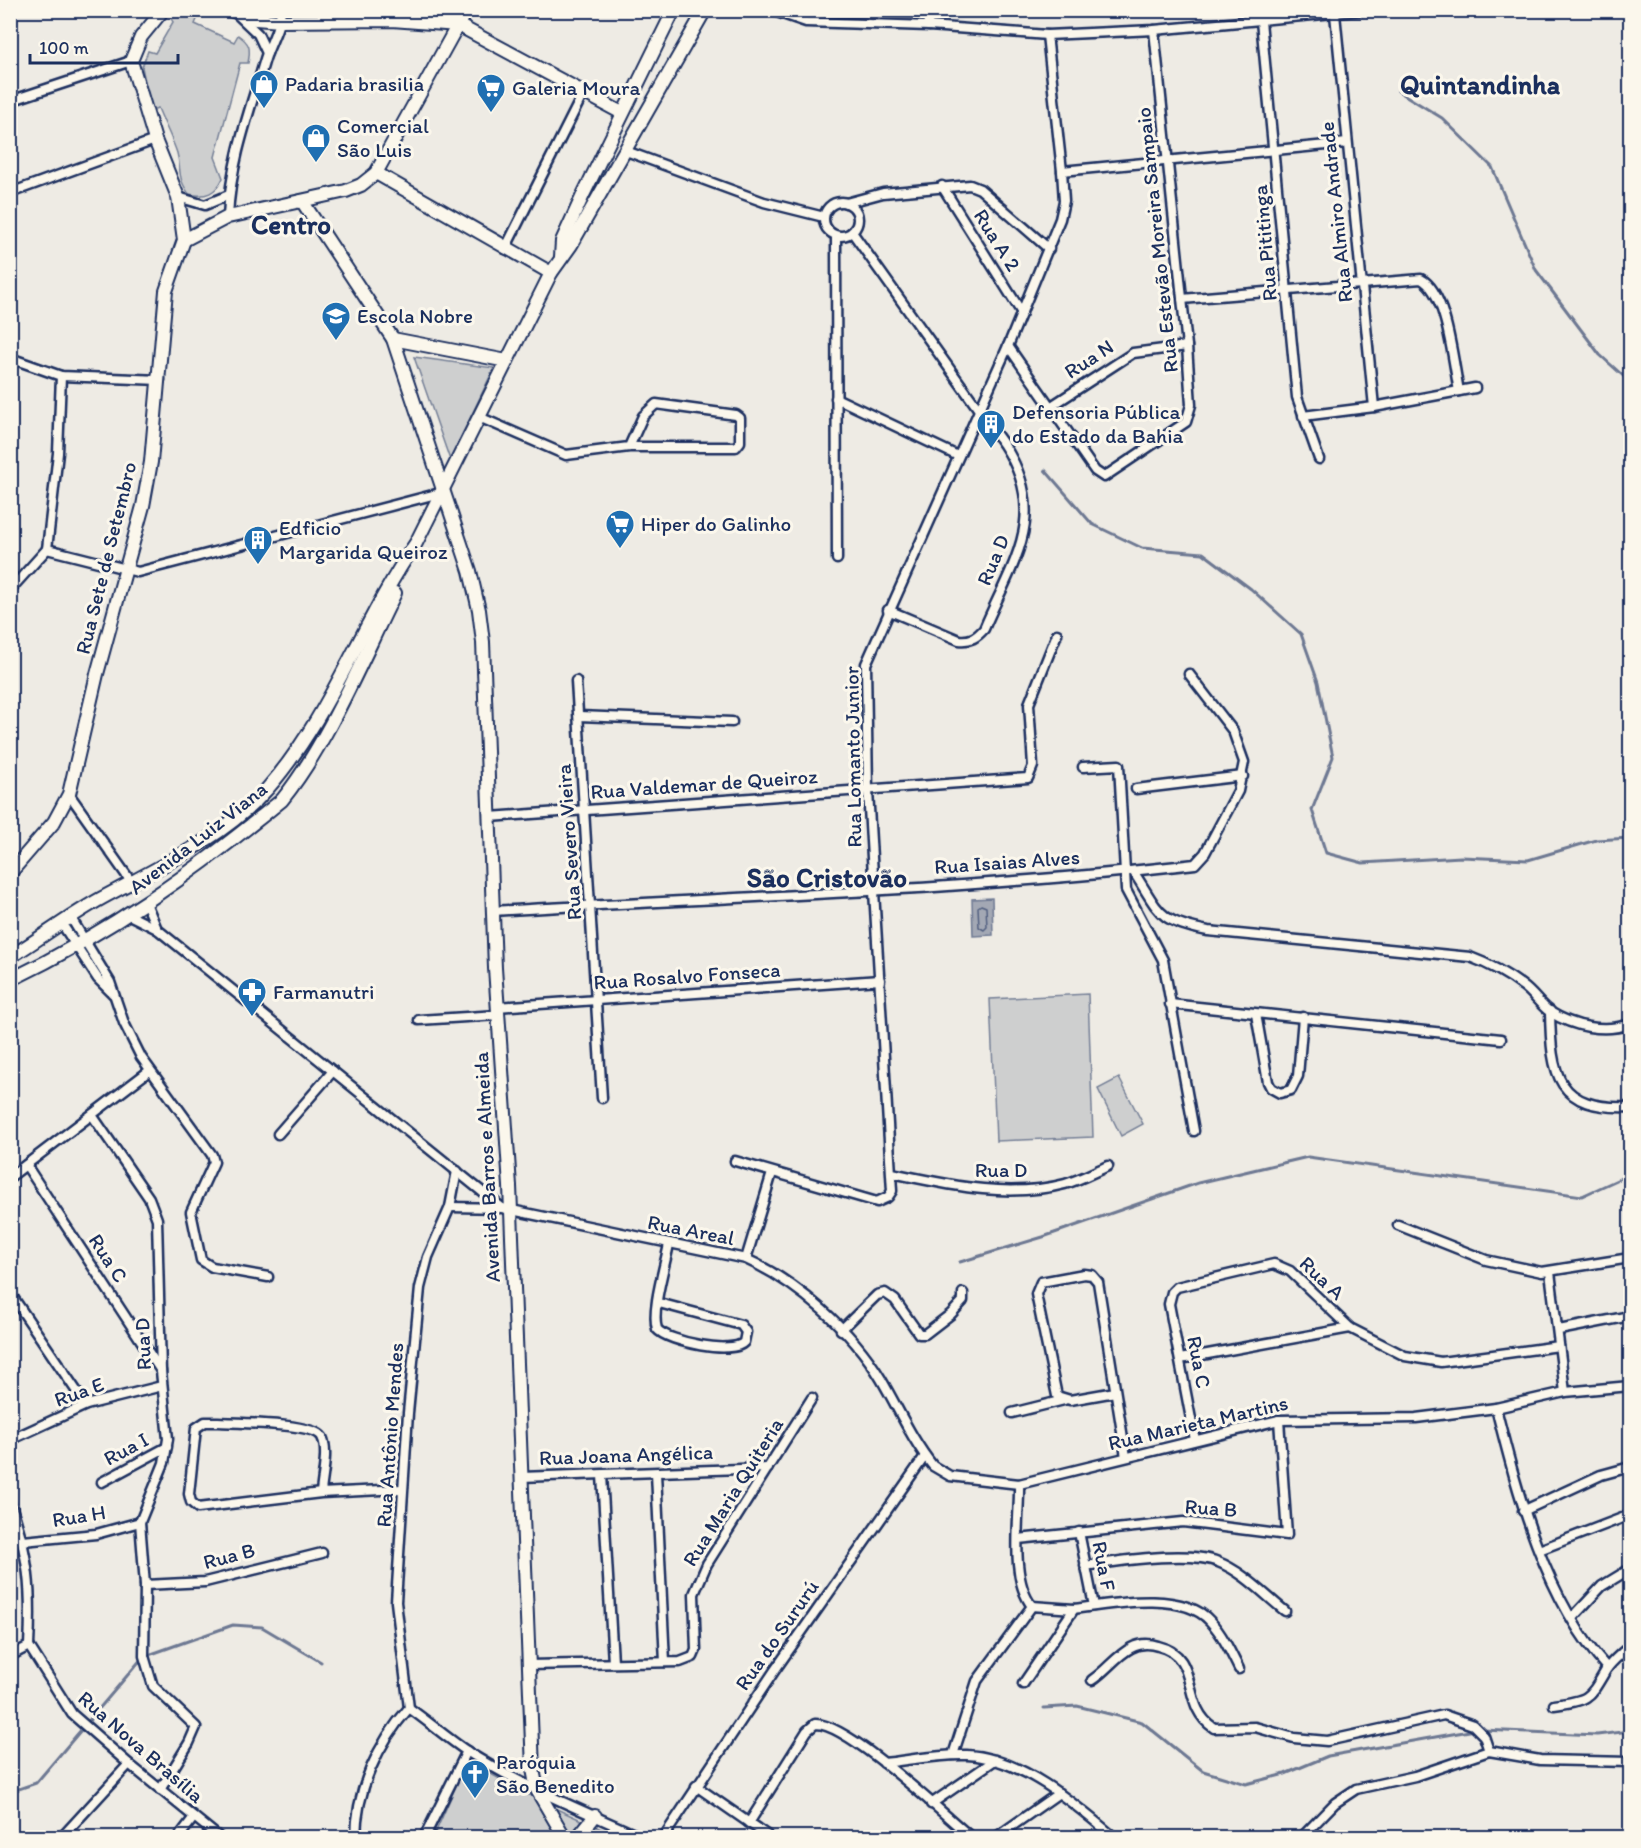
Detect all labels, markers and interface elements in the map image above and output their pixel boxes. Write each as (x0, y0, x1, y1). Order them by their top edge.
scale bar (30, 27, 178, 65)
text: 100 m (39, 37, 89, 59)
shop icon: Padaria brasilia (248, 68, 280, 110)
district label: Quintandinha (1400, 68, 1561, 101)
place label: Padaria brasilia (285, 71, 424, 96)
supermarket icon: Galeria Moura (475, 72, 507, 114)
place label: Galeria Moura (512, 75, 640, 100)
street label: Rua Estevão Moreira Sampaio (1130, 106, 1183, 374)
place label: Comercial São Luis (337, 113, 429, 162)
street label: Rua Almiro Andrade (1314, 120, 1357, 304)
shop icon: Comercial São Luis (300, 122, 332, 164)
street label: Rua Pititinga (1247, 184, 1282, 302)
street label: Rua A 2 (969, 204, 1026, 275)
district label: Centro (251, 208, 331, 241)
school or university icon: Escola Nobre (320, 300, 352, 342)
place label: Escola Nobre (357, 303, 473, 328)
street label: Rua N (1059, 334, 1118, 384)
place label: Defensoria Pública do Estado da Bahia (1012, 399, 1184, 448)
building icon: Defensoria Pública do Estado da Bahia (975, 408, 1007, 450)
street label: Rua Sete de Setembro (70, 459, 142, 657)
supermarket icon: Hiper do Galinho (604, 508, 636, 550)
place label: Hiper do Galinho (641, 511, 791, 536)
place label: Edficio Margarida Queiroz (279, 515, 448, 564)
building icon: Edficio Margarida Queiroz (242, 524, 274, 566)
street label: Rua D (971, 531, 1014, 589)
street label: Rua Lomanto Junior (838, 666, 867, 848)
street label: Rua Severo Vieira (551, 763, 586, 921)
street label: Rua Valdemar de Queiroz (589, 763, 819, 804)
street label: Avenida Luiz Viana (124, 776, 272, 899)
street label: Rua Isaias Alves (933, 844, 1081, 879)
district label: São Cristovão (747, 861, 907, 894)
street label: Rua Rosalvo Fonseca (593, 957, 781, 995)
pharmacy icon: Farmanutri (236, 976, 268, 1018)
place label: Farmanutri (273, 979, 374, 1004)
street label: Avenida Barros e Almeida (468, 1051, 505, 1283)
street label: Rua D (975, 1157, 1027, 1182)
street label: Rua Areal (645, 1209, 737, 1250)
street label: Rua C (84, 1229, 133, 1287)
street label: Rua A (1295, 1250, 1351, 1305)
street label: Rua D (129, 1317, 156, 1371)
street label: Rua C (1182, 1334, 1217, 1390)
street label: Rua Antônio Mendes (371, 1342, 408, 1528)
street label: Rua E (51, 1371, 107, 1412)
street label: Rua Marieta Martins (1105, 1390, 1290, 1455)
street label: Rua Maria Quiteria (677, 1413, 788, 1571)
street label: Rua I (99, 1426, 152, 1471)
street label: Rua Joana Angélica (538, 1439, 713, 1470)
street label: Rua B (1184, 1493, 1238, 1522)
street label: Rua H (50, 1499, 107, 1532)
street label: Rua B (200, 1537, 258, 1574)
street label: Rua F (1087, 1539, 1122, 1593)
street label: Rua do Sururú (729, 1574, 824, 1695)
street label: Rua Nova Brasília (73, 1685, 209, 1808)
place label: Paróquia São Benedito (496, 1749, 615, 1798)
church icon: Paróquia São Benedito (459, 1758, 491, 1800)

